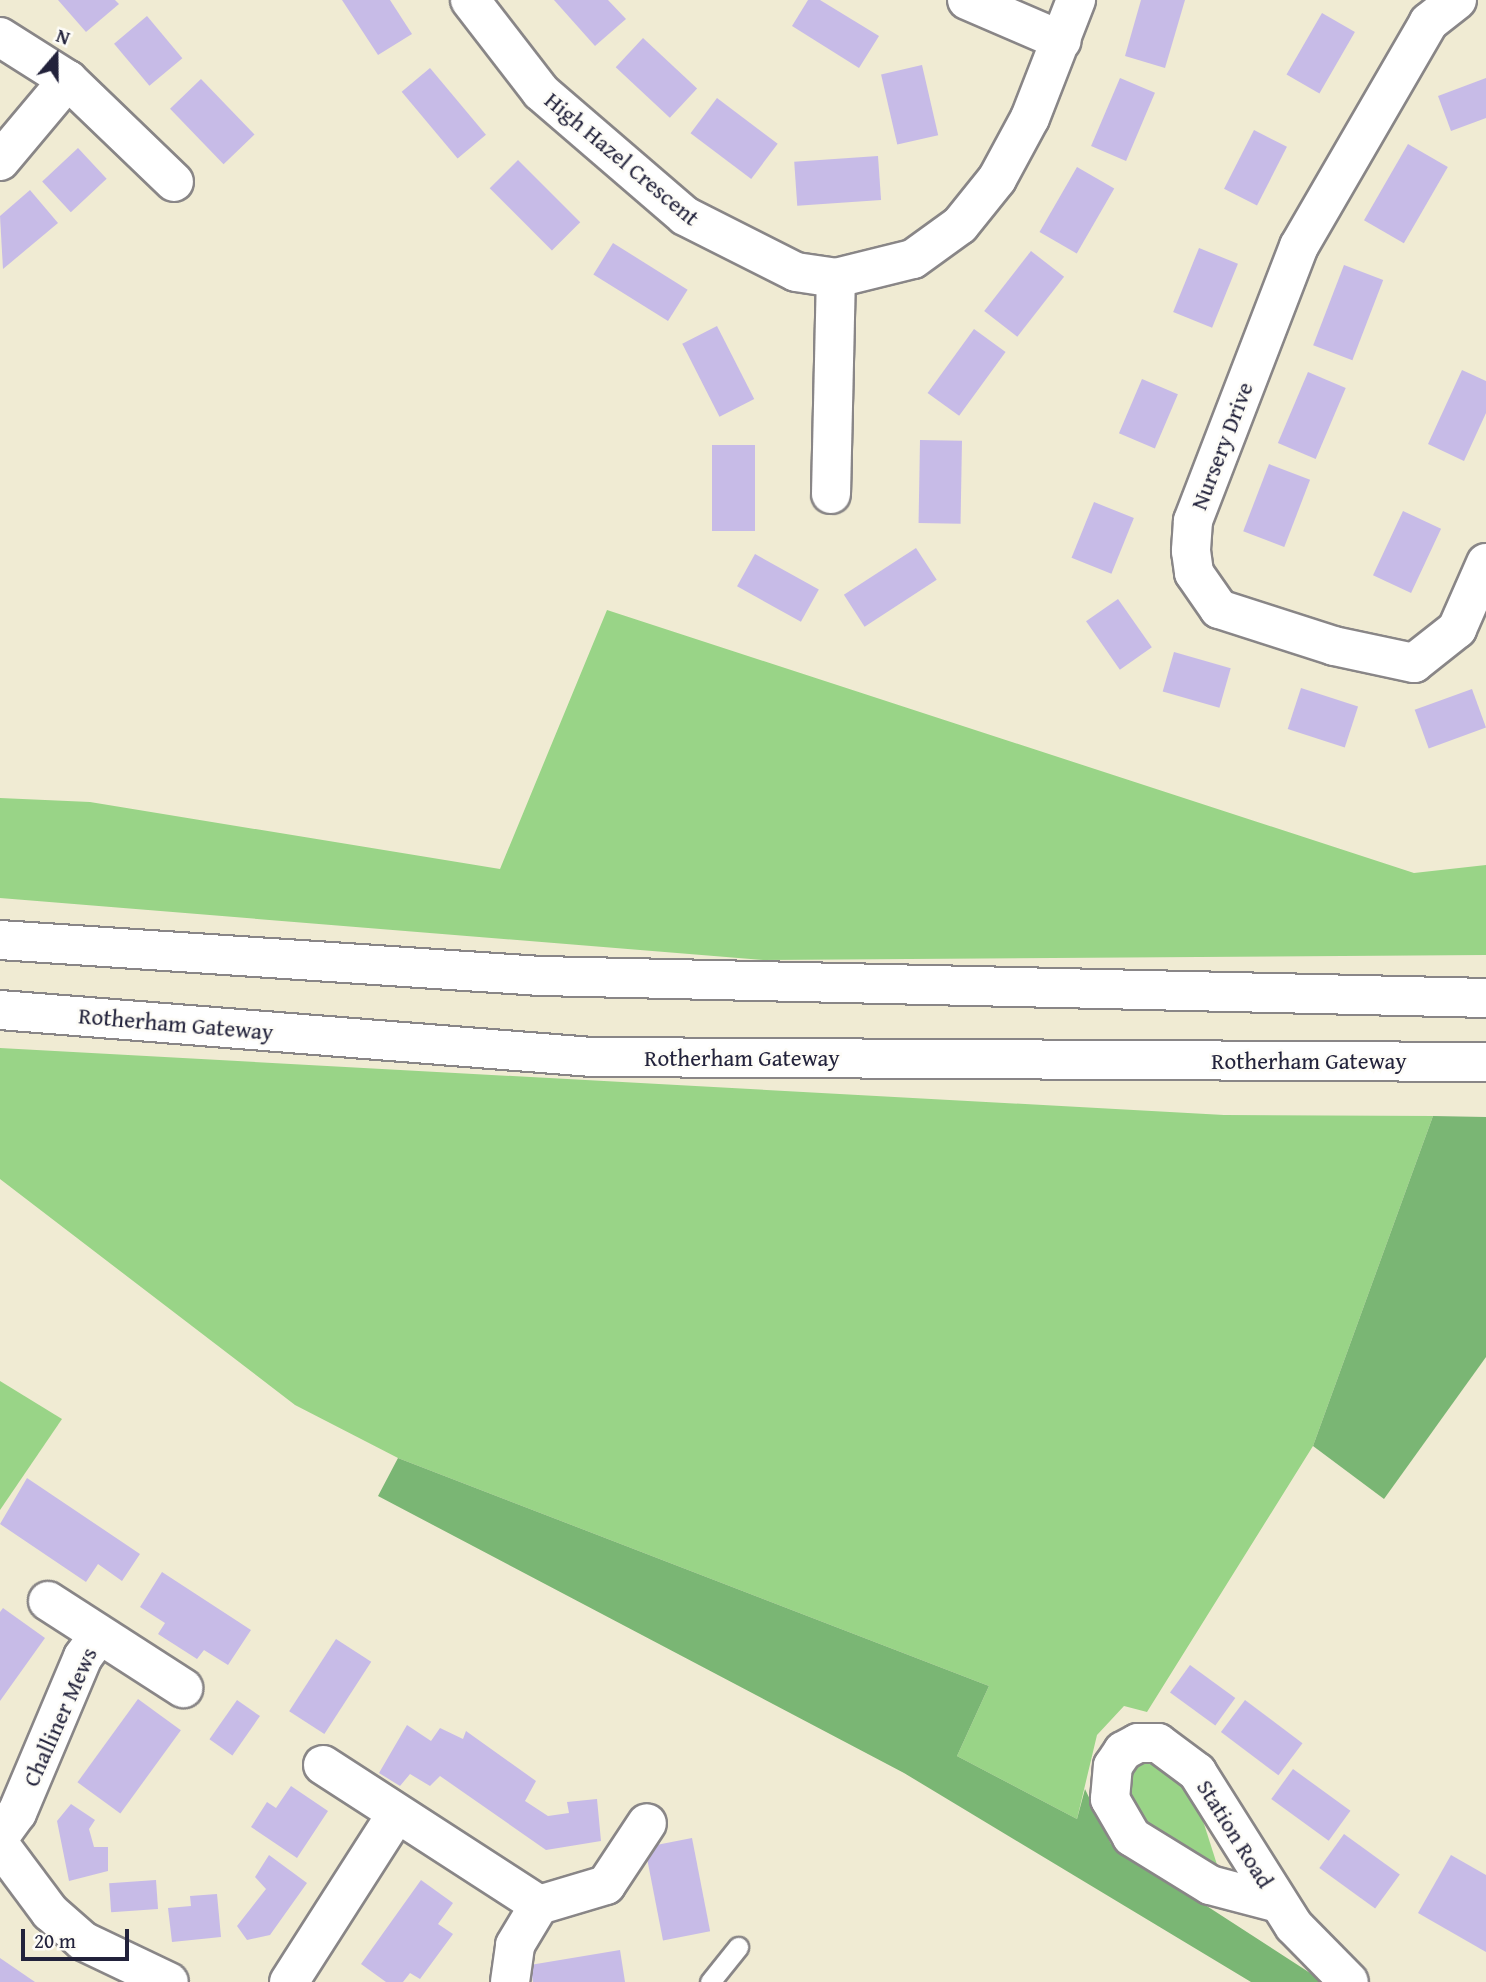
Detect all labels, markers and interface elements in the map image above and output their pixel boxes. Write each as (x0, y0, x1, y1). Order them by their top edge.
north arrow (21, 21, 91, 91)
text: N (52, 21, 74, 52)
street label: High Hazel Crescent (539, 86, 705, 232)
street label: Nursery Drive (1185, 378, 1259, 514)
street label: Rotherham Gateway (77, 1002, 275, 1046)
street label: Rotherham Gateway (644, 1044, 840, 1072)
street label: Rotherham Gateway (1211, 1047, 1407, 1075)
street label: Challiner Mews (17, 1643, 103, 1791)
street label: Station Road (1191, 1775, 1279, 1893)
scale bar (24, 1916, 133, 1960)
text: 20 m (34, 1925, 76, 1956)

